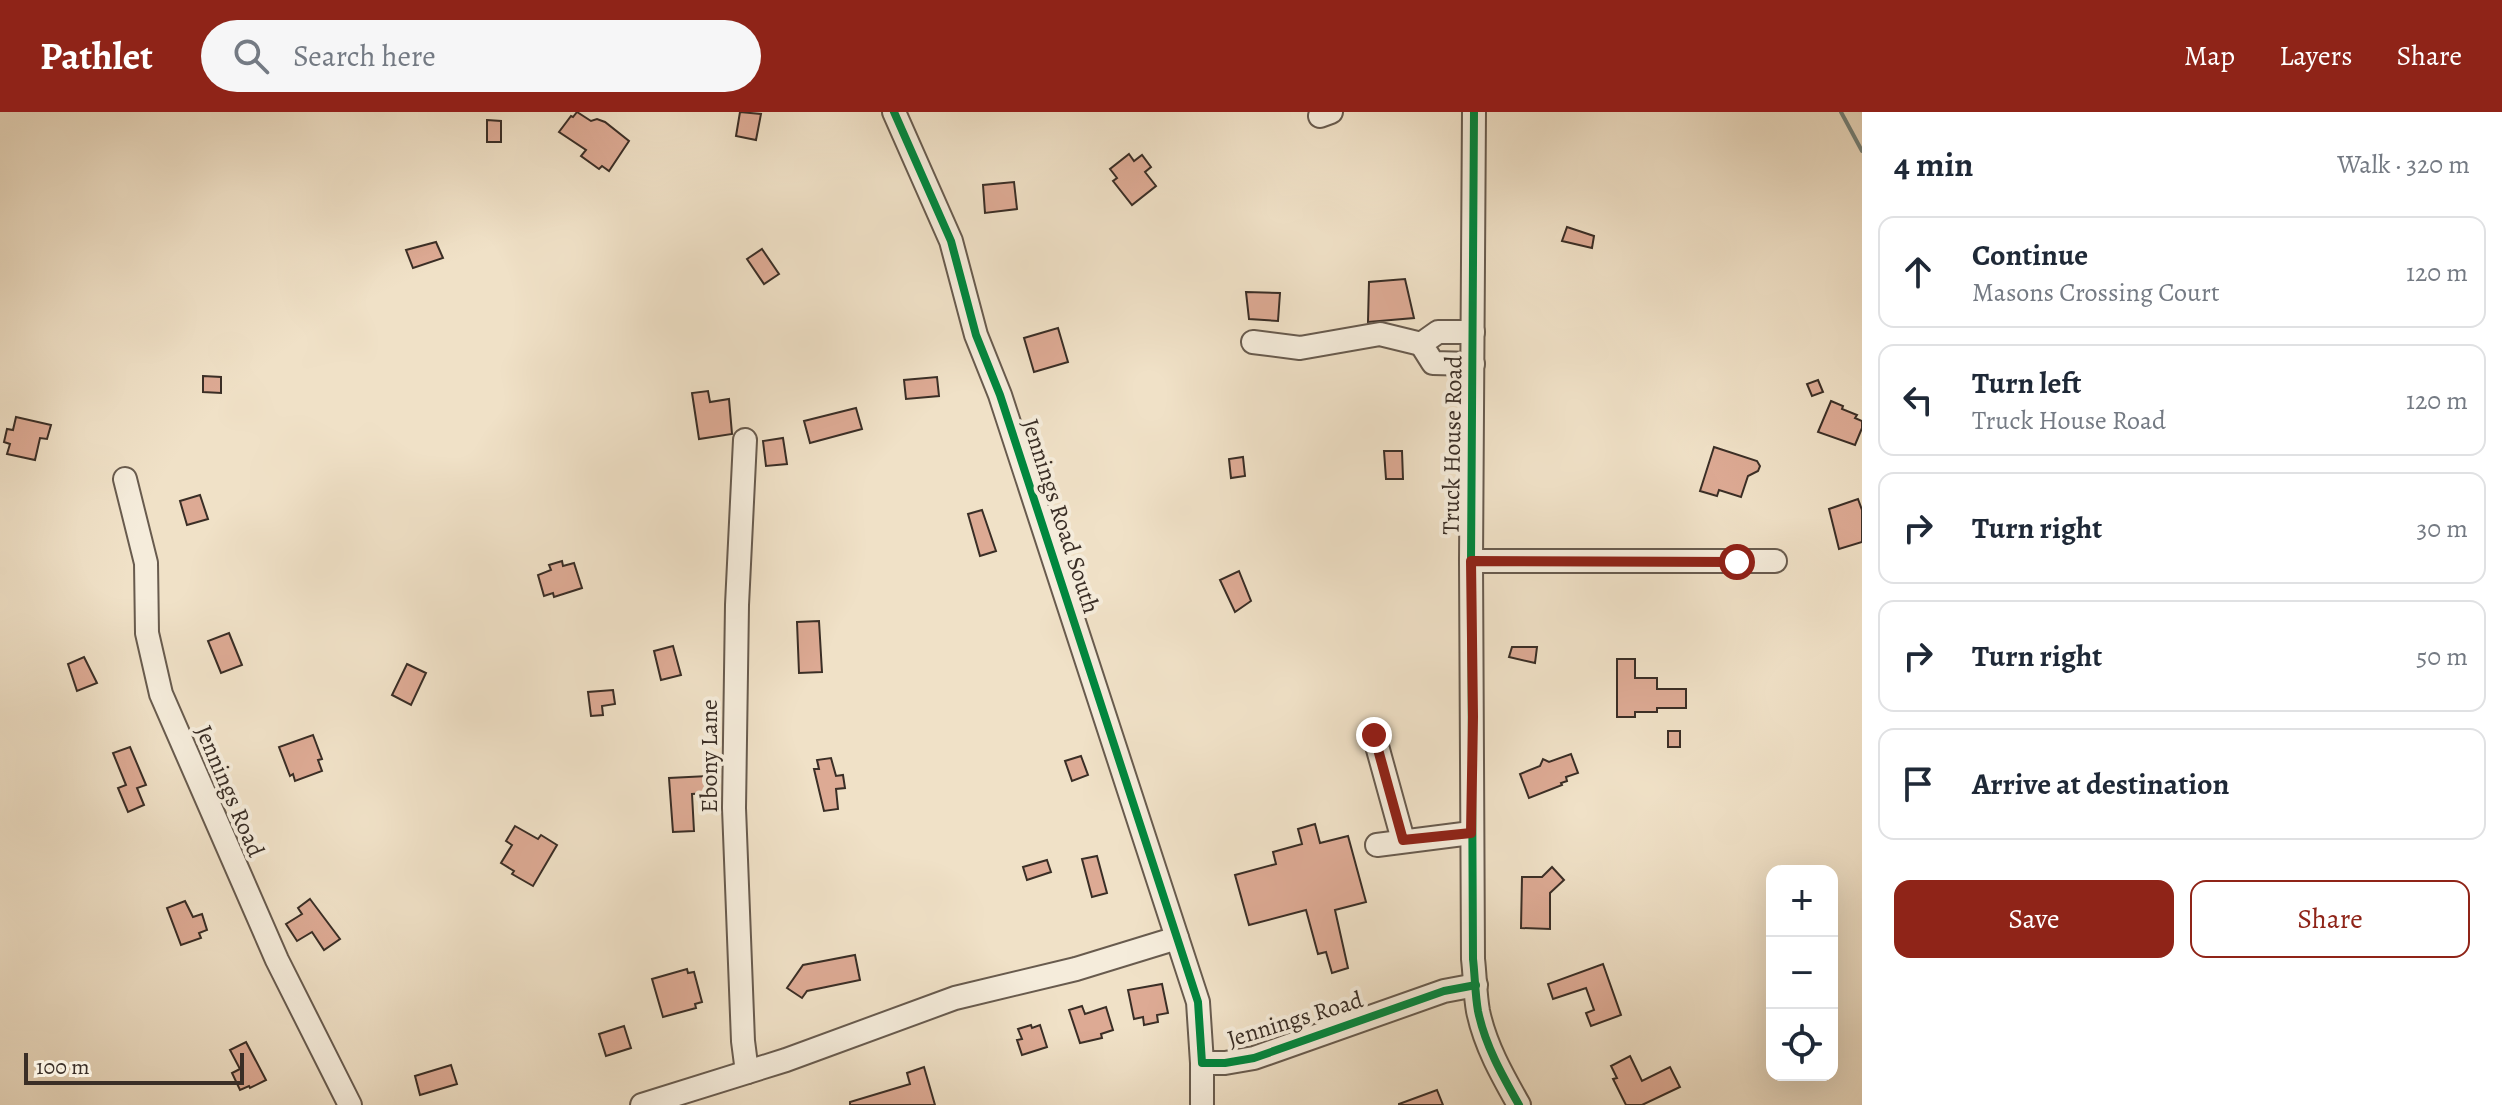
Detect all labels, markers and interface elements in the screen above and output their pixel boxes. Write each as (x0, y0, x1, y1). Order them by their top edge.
search box (201, 20, 761, 92)
text: Pathlet (40, 30, 153, 82)
icon: search (229, 34, 273, 78)
text: Search here (293, 36, 436, 76)
text: Map (2184, 37, 2235, 75)
text: Layers (2279, 37, 2352, 75)
text: Share (2396, 37, 2462, 75)
text: 4 min (1894, 141, 1973, 188)
text: Walk · 320 m (2337, 147, 2470, 182)
text: Continue (1972, 235, 2088, 275)
icon: ahead (1896, 250, 1940, 294)
text: 120 m (2406, 255, 2468, 290)
text: Masons Crossing Court (1972, 275, 2220, 310)
street label: Truck House Road (1434, 355, 1470, 535)
text: Turn left (1972, 363, 2081, 403)
icon: left (1896, 378, 1940, 422)
text: 120 m (2406, 383, 2468, 418)
text: Truck House Road (1972, 403, 2166, 438)
street label: Jennings Road South (1014, 415, 1108, 618)
icon: right (1896, 506, 1940, 550)
text: Turn right (1972, 508, 2102, 548)
text: 30 m (2417, 511, 2468, 546)
route start (1719, 544, 1755, 580)
icon: right (1896, 634, 1940, 678)
text: Turn right (1972, 636, 2102, 676)
text: 50 m (2416, 639, 2468, 674)
street label: Ebony Lane (693, 699, 725, 813)
route end (1356, 717, 1392, 753)
street label: Jennings Road (188, 720, 272, 862)
icon: arrive (1896, 762, 1940, 806)
text: Arrive at destination (1972, 764, 2229, 804)
map controls (1766, 865, 1838, 1081)
button: + (1766, 865, 1838, 937)
button: Save (1894, 880, 2174, 958)
button: Share (2190, 880, 2470, 958)
button: − (1766, 937, 1838, 1009)
street label: Jennings Road (1223, 983, 1367, 1055)
button: locate (1766, 1009, 1838, 1081)
scale bar (24, 1049, 244, 1085)
text: 100 m (36, 1052, 90, 1082)

